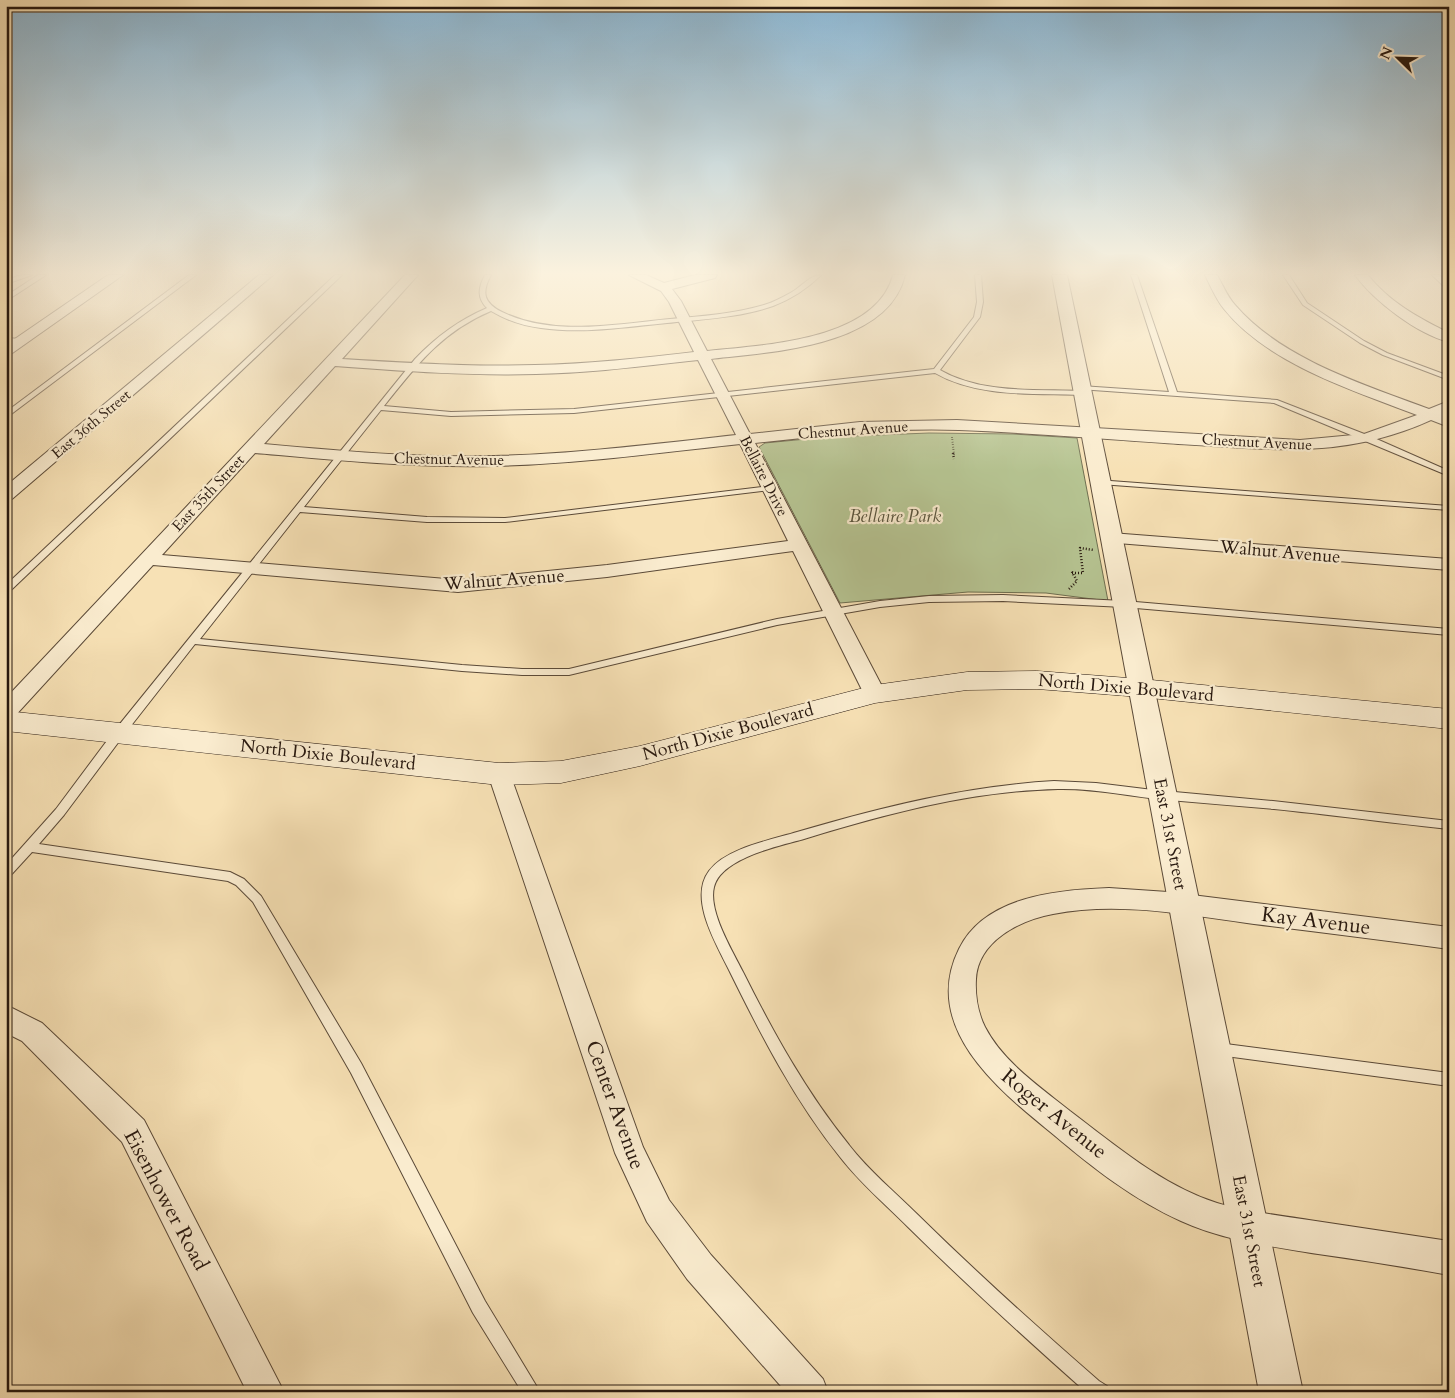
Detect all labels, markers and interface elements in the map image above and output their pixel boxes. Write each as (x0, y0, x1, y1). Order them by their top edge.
north arrow (1372, 32, 1422, 82)
text: N (1375, 44, 1398, 62)
street label: East 36th Street (47, 385, 135, 463)
street label: Chestnut Avenue (797, 416, 909, 444)
street label: Chestnut Avenue (1201, 429, 1313, 455)
street label: Bellaire Drive (735, 432, 793, 520)
street label: Chestnut Avenue (394, 448, 505, 470)
street label: East 35th Street (167, 450, 249, 536)
park label: Bellaire Park (849, 504, 941, 529)
street label: Walnut Avenue (1218, 534, 1341, 570)
street label: Walnut Avenue (442, 563, 565, 597)
street label: North Dixie Boulevard (1037, 668, 1215, 708)
street label: North Dixie Boulevard (640, 697, 817, 767)
street label: North Dixie Boulevard (239, 733, 417, 777)
street label: East 31st Street (1147, 776, 1193, 893)
street label: Kay Avenue (1260, 900, 1372, 942)
street label: Center Avenue (578, 1037, 652, 1173)
street label: Roger Avenue (995, 1062, 1113, 1166)
street label: Eisenhower Road (117, 1124, 215, 1276)
street label: East 31st Street (1226, 1173, 1272, 1290)

